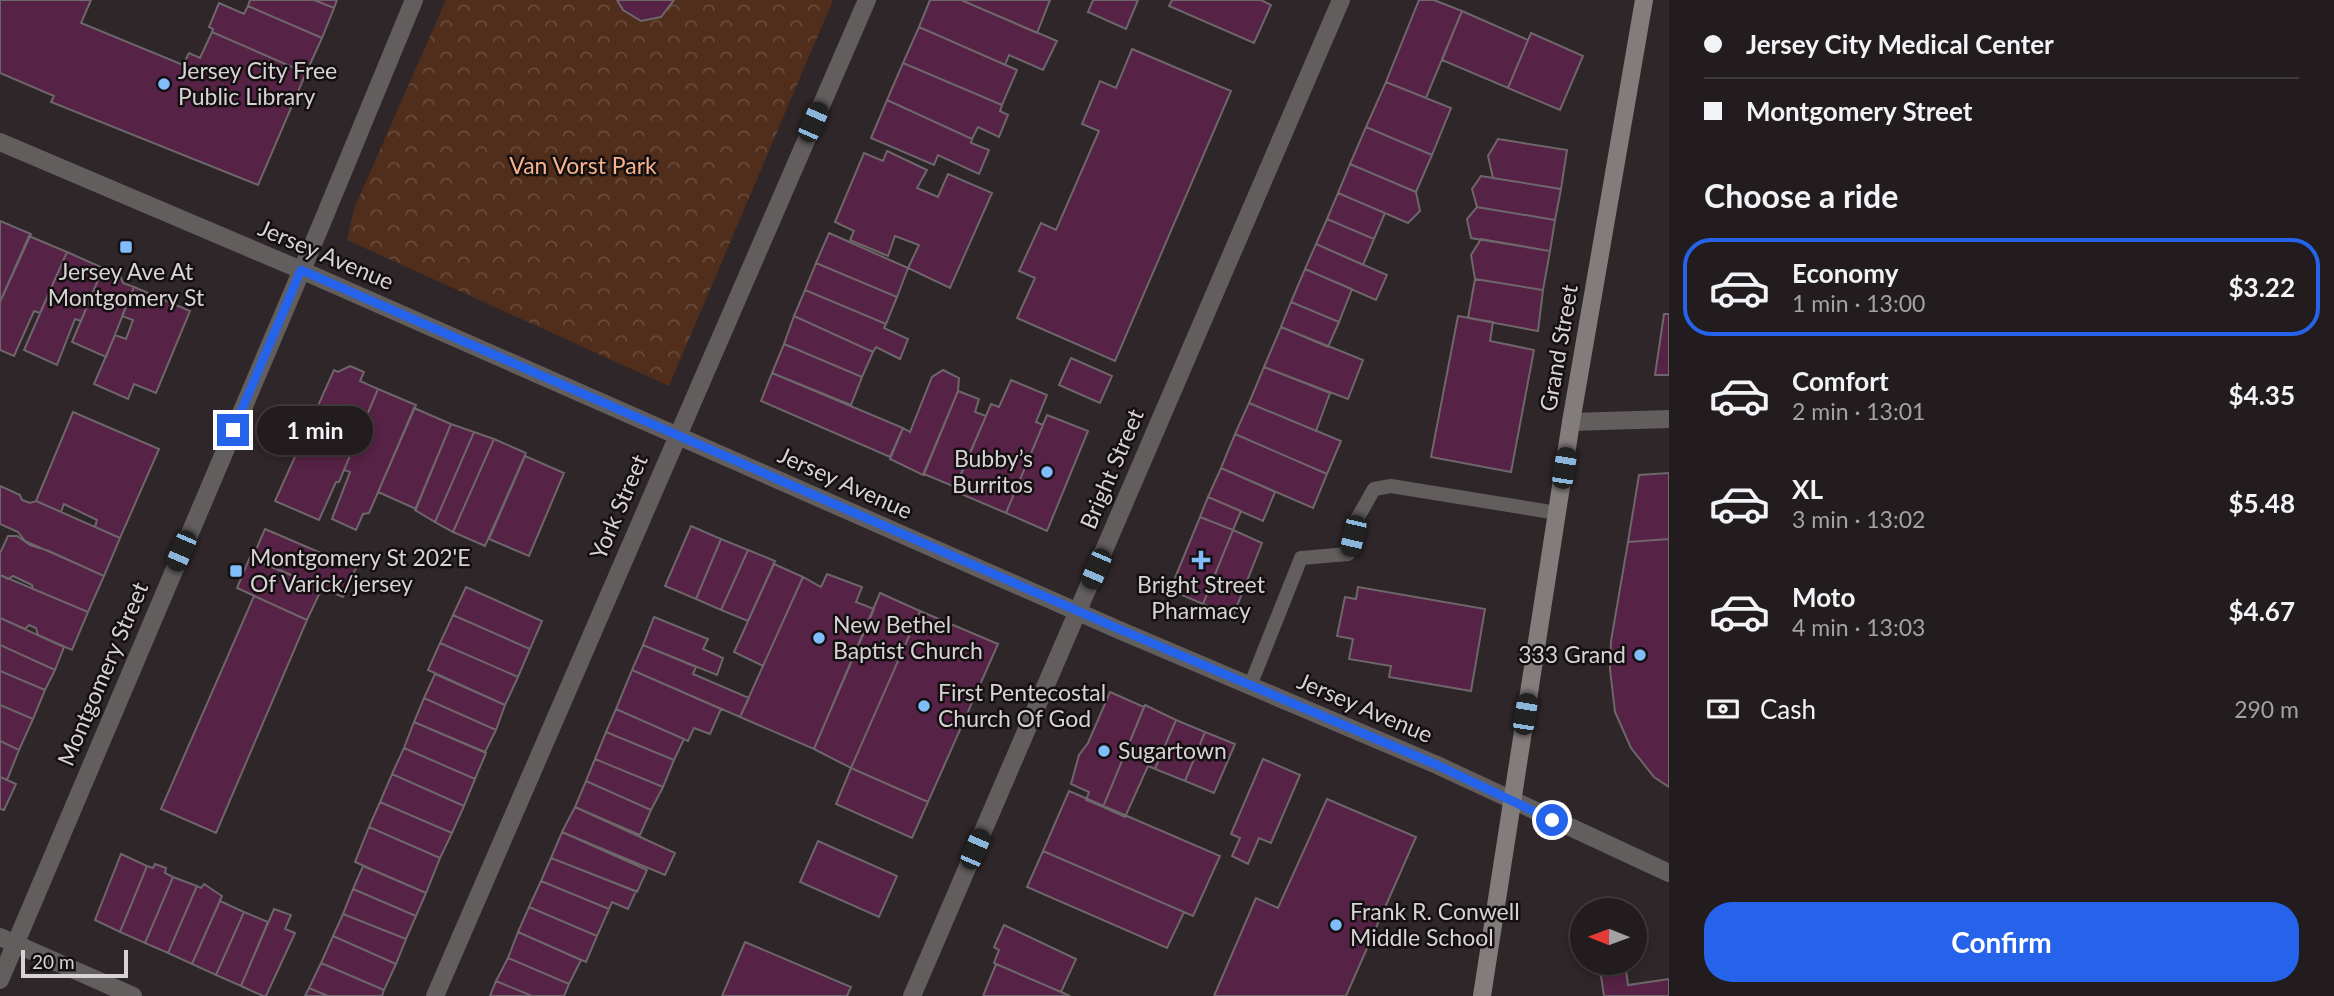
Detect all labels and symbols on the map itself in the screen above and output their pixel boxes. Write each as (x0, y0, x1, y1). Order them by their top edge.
place label: Jersey City Free Public Library (178, 56, 337, 110)
marker: Jersey City Free Public Library (156, 76, 172, 92)
car (795, 99, 832, 145)
park label: Van Vorst Park (509, 151, 657, 179)
street label: Jersey Avenue (255, 213, 398, 295)
marker: Jersey Ave At Montgomery St (118, 239, 134, 255)
place label: Jersey Ave At Montgomery St (48, 257, 205, 311)
street label: Grand Street (1533, 281, 1583, 413)
street label: Bright Street (1073, 404, 1149, 533)
callout: 1 min (258, 406, 373, 454)
route end (217, 414, 249, 446)
street label: Jersey Avenue (774, 440, 917, 524)
place label: Bubby’s Burritos (952, 444, 1033, 498)
car (1551, 446, 1578, 490)
street label: York Street (583, 449, 653, 563)
marker: Bubby’s Burritos (1039, 464, 1055, 480)
car (1339, 513, 1368, 559)
car (164, 528, 199, 574)
place label: Montgomery St 202'E Of Varick/jersey (250, 543, 470, 597)
car (1079, 546, 1114, 592)
marker: Bright Street Pharmacy (1193, 552, 1209, 568)
marker: Montgomery St 202'E Of Varick/jersey (228, 563, 244, 579)
place label: Bright Street Pharmacy (1137, 570, 1266, 624)
street label: Montgomery Street (51, 577, 154, 770)
place label: New Bethel Baptist Church (833, 610, 983, 664)
marker: New Bethel Baptist Church (811, 630, 827, 646)
place label: 333 Grand (1518, 640, 1626, 668)
marker: 333 Grand (1632, 647, 1648, 663)
street label: Jersey Avenue (1294, 666, 1437, 748)
place label: First Pentecostal Church Of God (938, 678, 1106, 732)
car (1512, 692, 1539, 736)
marker: First Pentecostal Church Of God (916, 698, 932, 714)
place label: Sugartown (1118, 736, 1227, 764)
marker: Sugartown (1096, 743, 1112, 759)
route start (1536, 804, 1568, 836)
car (958, 826, 993, 872)
place label: Frank R. Conwell Middle School (1350, 897, 1520, 951)
north arrow (1570, 898, 1647, 975)
marker: Frank R. Conwell Middle School (1328, 917, 1344, 933)
scale bar (21, 947, 128, 979)

